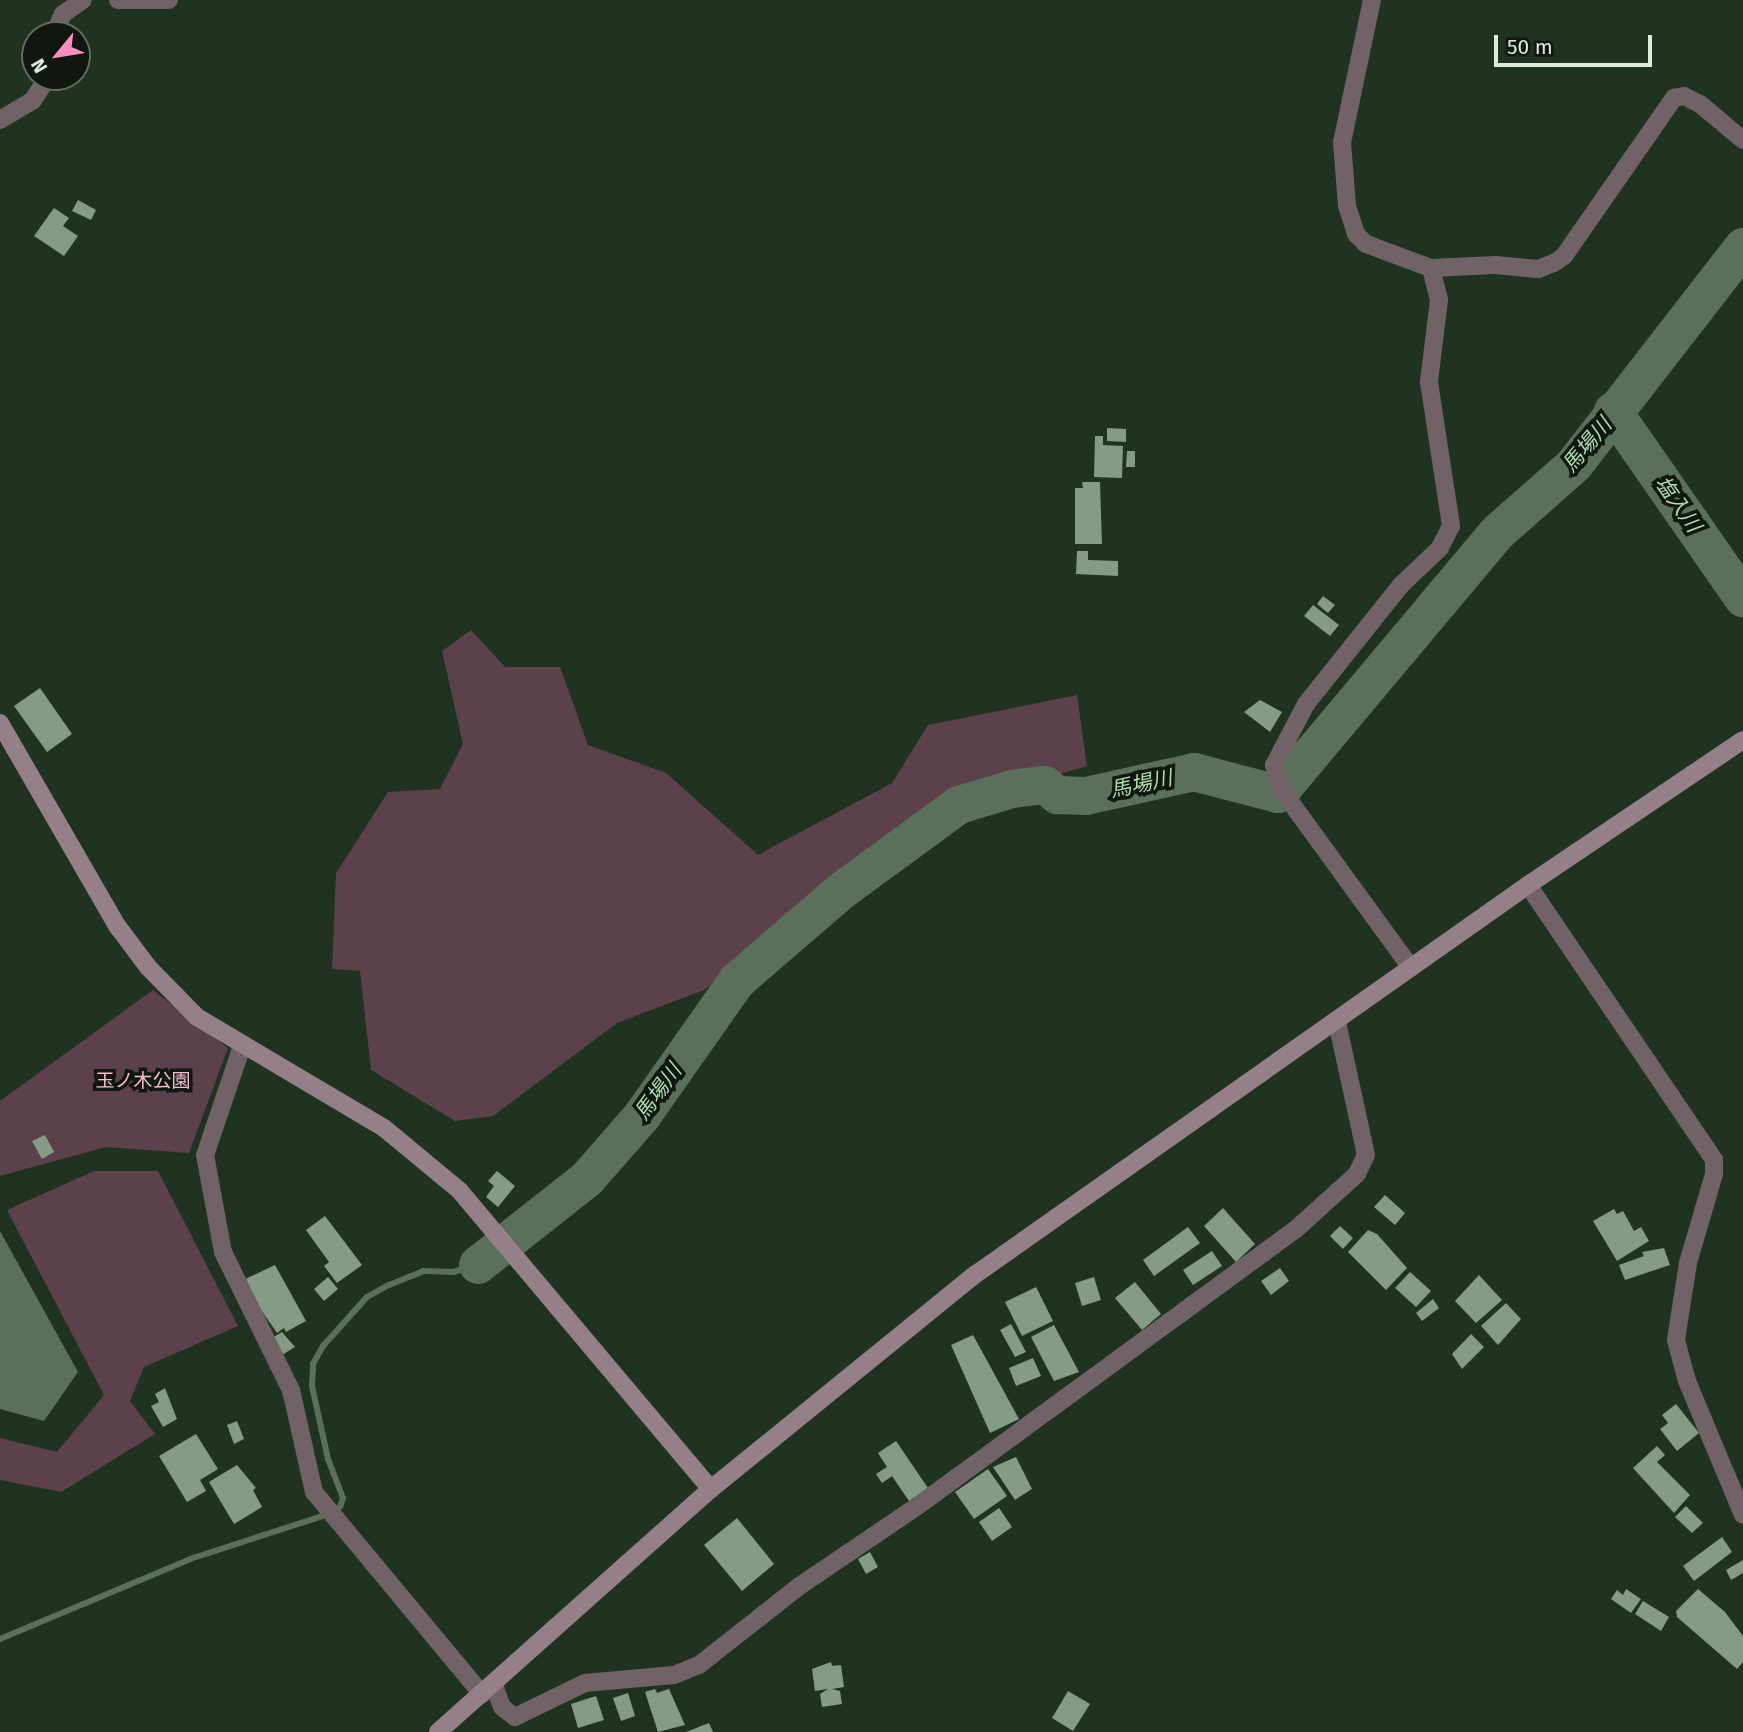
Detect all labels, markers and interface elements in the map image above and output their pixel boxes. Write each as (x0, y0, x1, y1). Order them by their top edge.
north arrow (21, 21, 91, 91)
scale bar (1498, 21, 1656, 65)
text: 50 m (1507, 34, 1553, 60)
text: N (26, 55, 52, 77)
water label: 馬場川 (1557, 413, 1617, 477)
water label: 塩入川 (1650, 471, 1706, 537)
water label: 馬場川 (1108, 765, 1174, 803)
water label: 馬場川 (629, 1059, 687, 1125)
park label: 玉ノ木公園 (96, 1070, 190, 1092)

